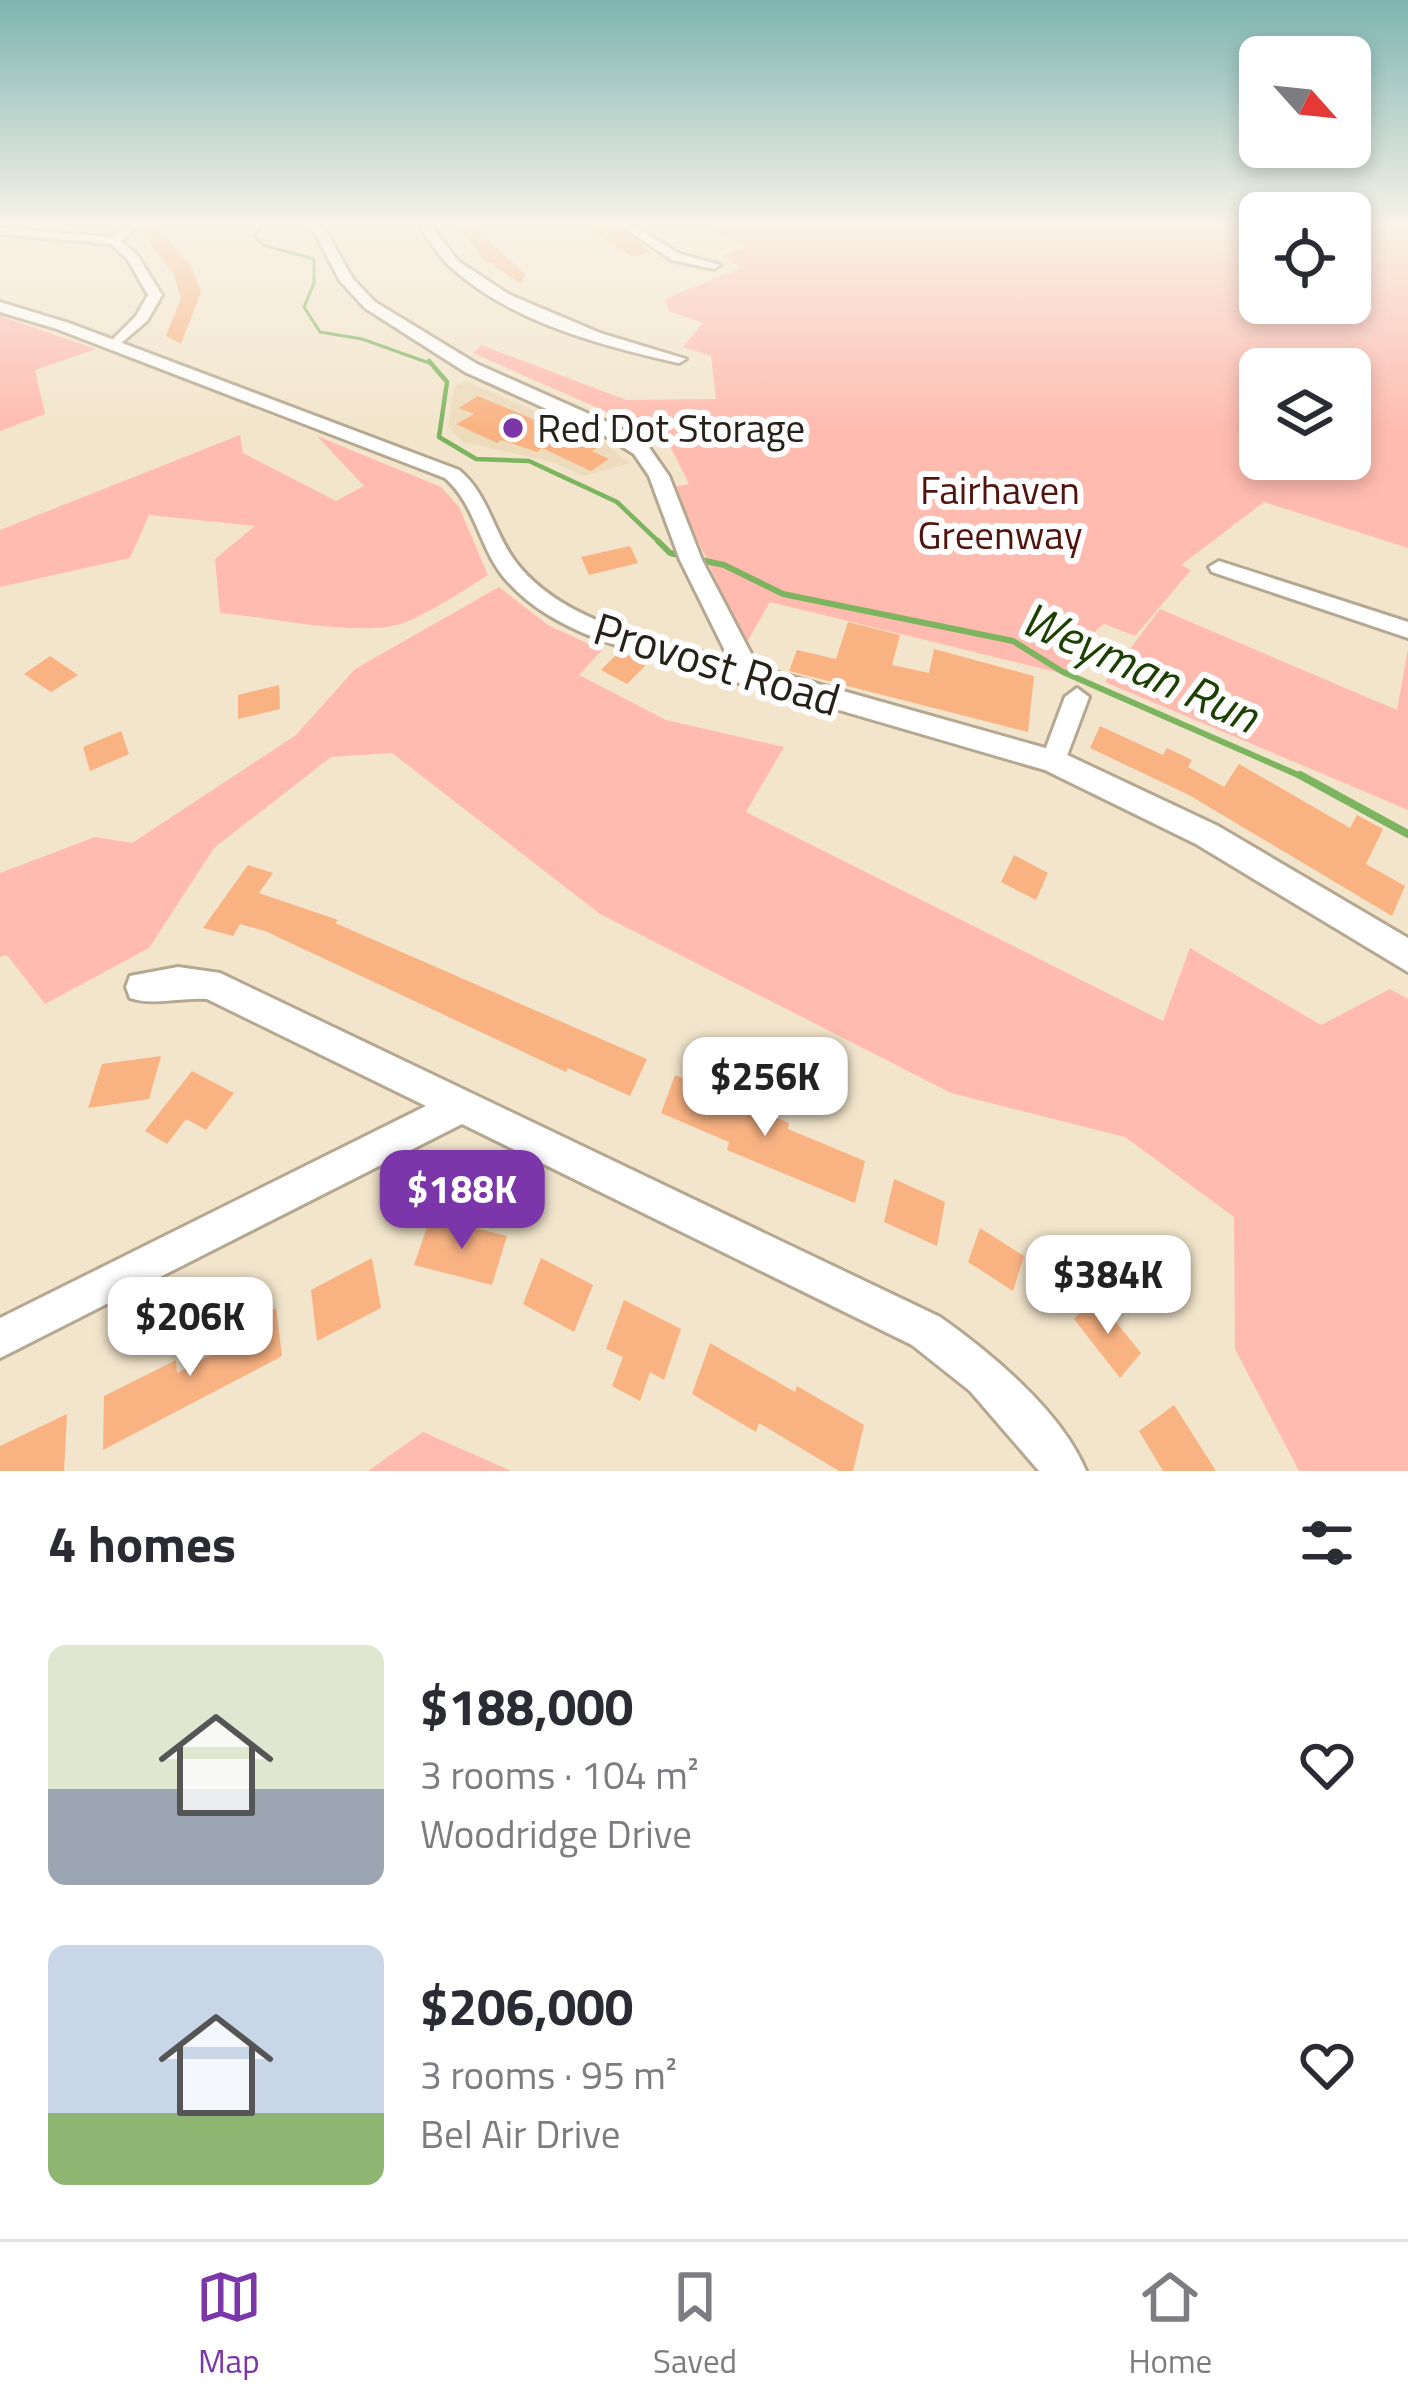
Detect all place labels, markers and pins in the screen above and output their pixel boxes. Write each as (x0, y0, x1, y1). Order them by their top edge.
place label: Red Dot Storage (537, 398, 805, 457)
marker: Red Dot Storage (500, 415, 526, 441)
pin: $256K (681, 1037, 849, 1139)
pin: $188K (378, 1150, 546, 1252)
pin: $384K (1024, 1235, 1192, 1337)
pin: $206K (106, 1277, 274, 1379)

